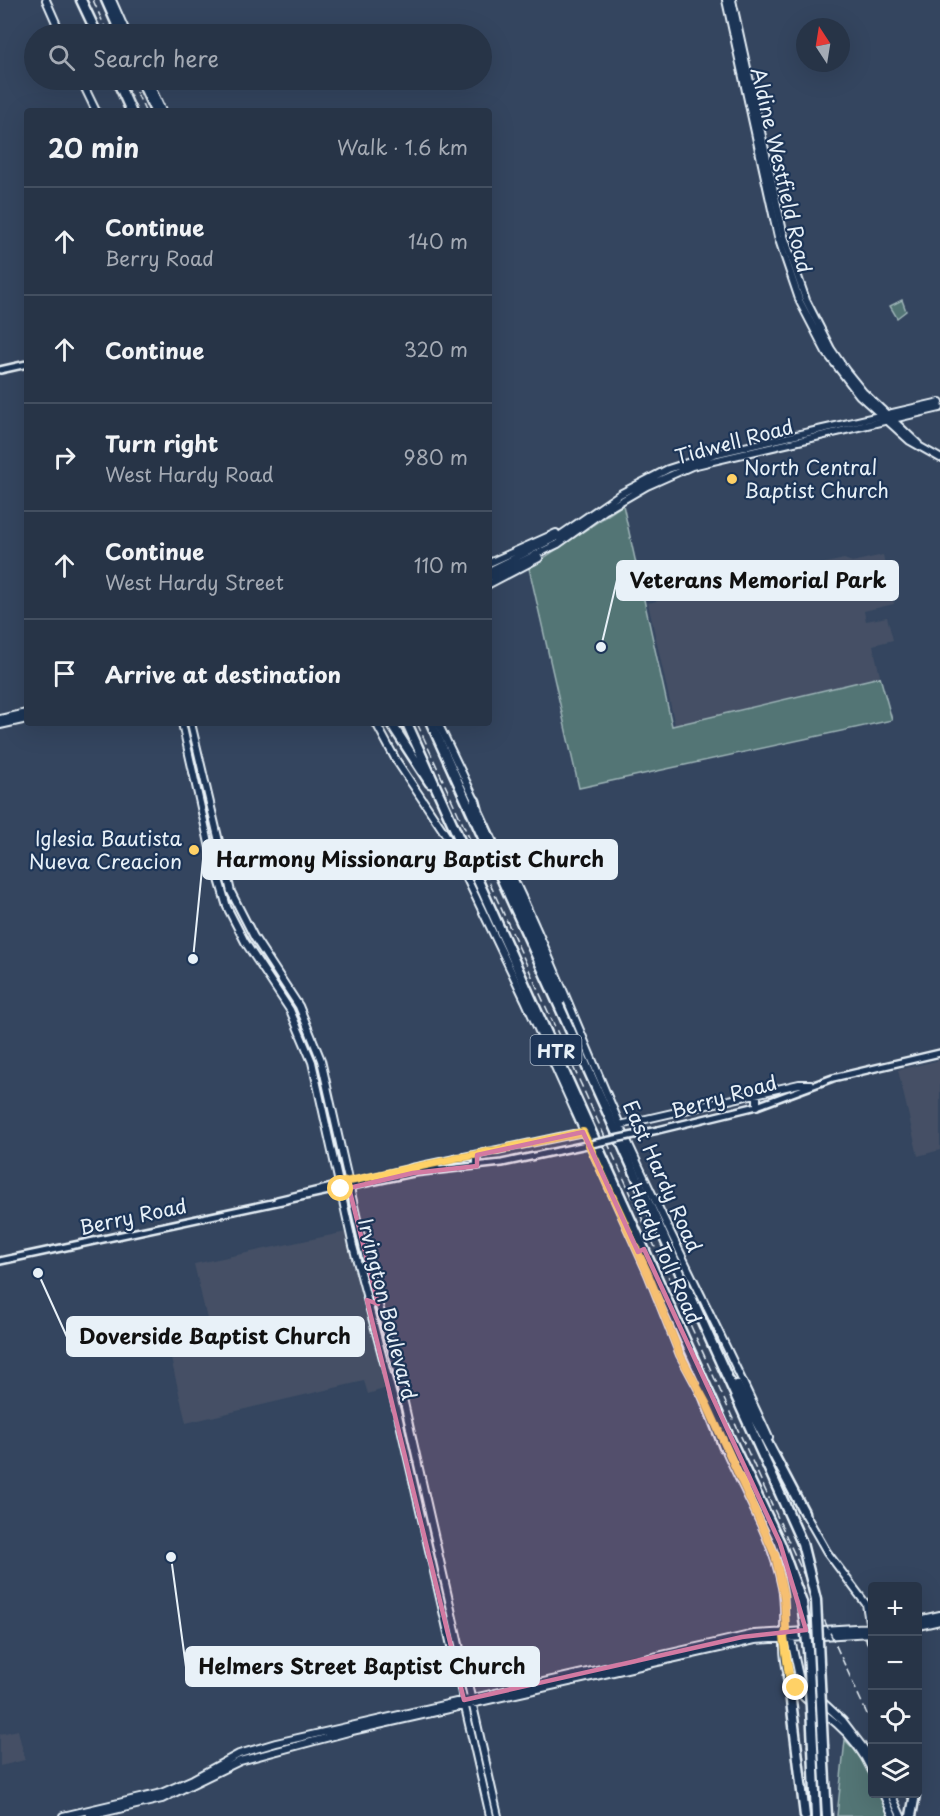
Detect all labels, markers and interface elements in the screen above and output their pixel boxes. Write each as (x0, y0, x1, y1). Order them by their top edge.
north arrow (796, 18, 850, 72)
search box (24, 24, 492, 90)
icon: search (45, 41, 78, 74)
text: Search here (93, 41, 219, 74)
street label: Aldine Westfield Road (744, 64, 820, 276)
text: 20 min (48, 128, 139, 167)
text: Walk · 1.6 km (337, 132, 468, 162)
text: Continue (105, 210, 204, 243)
icon: ahead (48, 225, 81, 258)
text: 140 m (408, 226, 468, 256)
text: Berry Road (105, 243, 214, 273)
icon: ahead (48, 333, 81, 366)
text: Continue (105, 333, 204, 366)
text: 320 m (404, 334, 468, 364)
street label: Tidwell Road (671, 411, 797, 471)
text: Turn right (105, 426, 218, 459)
icon: right (48, 441, 81, 474)
text: 980 m (404, 442, 468, 472)
place label: North Central Baptist Church (744, 452, 889, 505)
text: West Hardy Road (105, 459, 274, 489)
marker: North Central Baptist Church (725, 472, 739, 486)
text: Continue (105, 534, 204, 567)
icon: ahead (48, 549, 81, 582)
text: 110 m (414, 550, 468, 580)
callout: Veterans Memorial Park (617, 561, 898, 600)
text: Veterans Memorial Park (630, 563, 887, 595)
text: West Hardy Street (105, 567, 284, 597)
icon: arrive (48, 657, 81, 690)
text: Arrive at destination (105, 657, 341, 690)
place label: Iglesia Bautista Nueva Creacion (29, 823, 183, 876)
callout: Harmony Missionary Baptist Church (203, 840, 617, 879)
text: Harmony Missionary Baptist Church (216, 842, 604, 874)
marker: Iglesia Bautista Nueva Creacion (187, 843, 201, 857)
road number: HTR (530, 1035, 582, 1065)
street label: Berry Road (667, 1067, 781, 1125)
street label: East Hardy Road (616, 1095, 710, 1257)
route start (327, 1175, 353, 1201)
street label: Hardy Toll Road (620, 1177, 710, 1329)
street label: Berry Road (77, 1190, 189, 1242)
street label: Irvington Boulevard (351, 1215, 425, 1403)
callout: Doverside Baptist Church (67, 1317, 364, 1356)
text: Doverside Baptist Church (79, 1319, 351, 1351)
map controls (868, 1582, 922, 1798)
button: + (868, 1582, 922, 1636)
button: − (868, 1636, 922, 1690)
callout: Helmers Street Baptist Church (186, 1647, 539, 1686)
text: Helmers Street Baptist Church (198, 1649, 526, 1681)
route end (782, 1674, 808, 1700)
button: locate (868, 1690, 922, 1744)
button: layers (868, 1744, 922, 1798)

